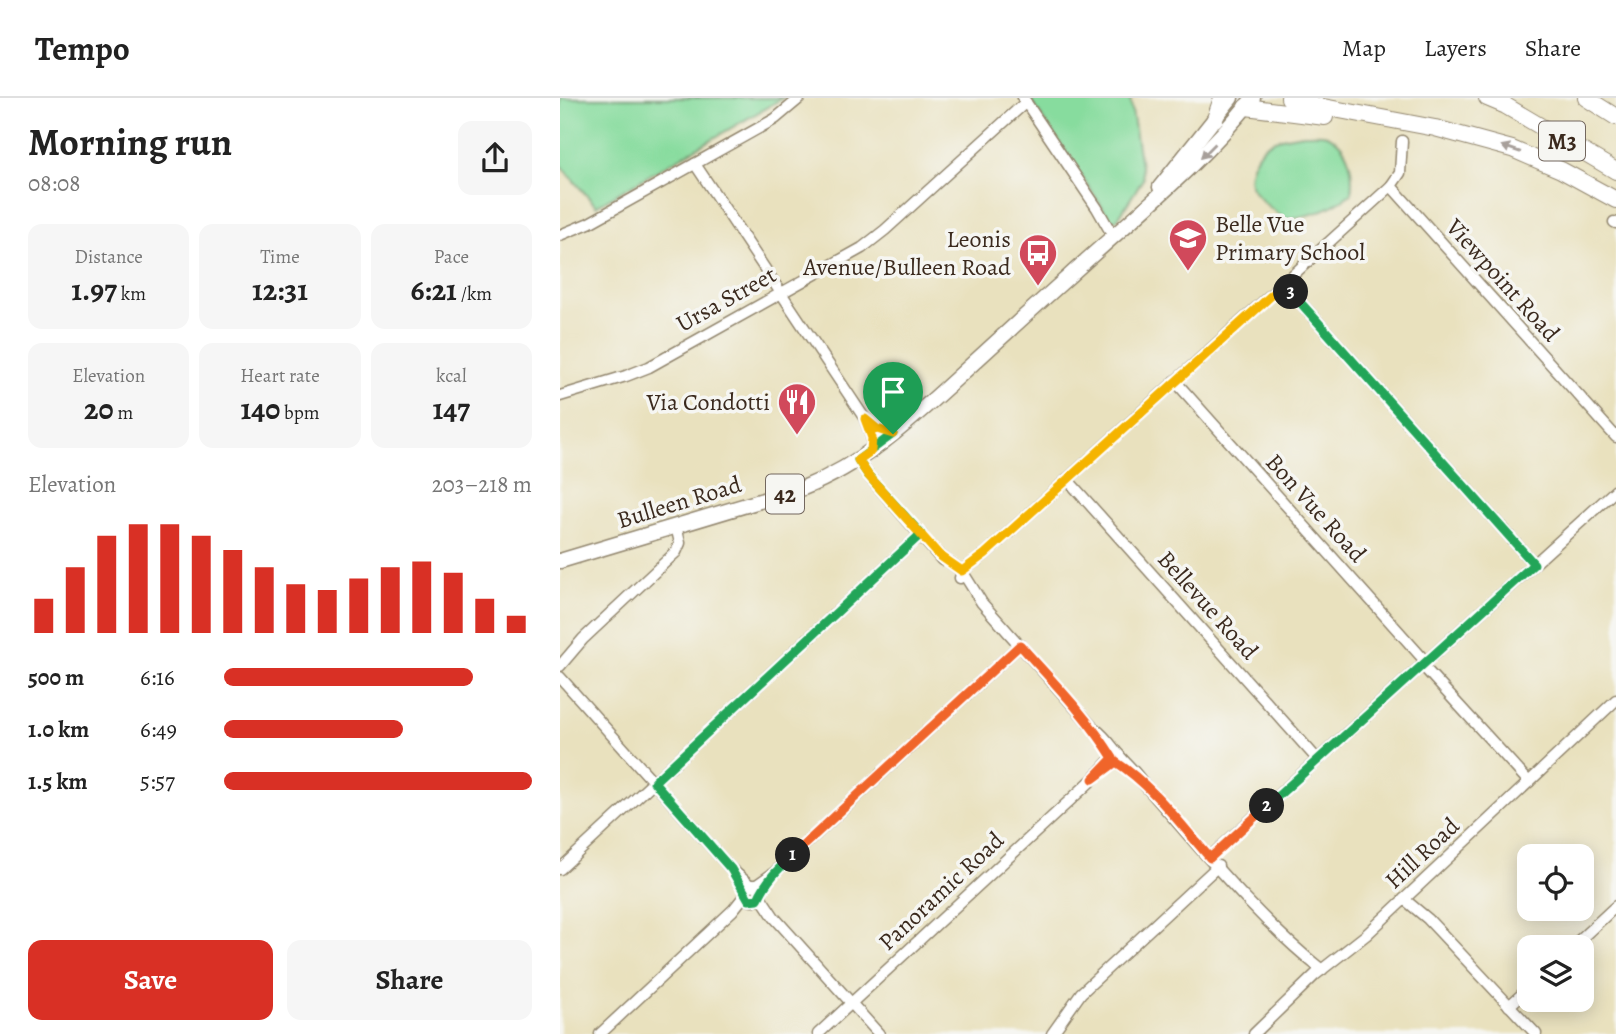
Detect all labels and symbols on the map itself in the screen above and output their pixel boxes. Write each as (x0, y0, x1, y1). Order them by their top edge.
road number: M3 (1539, 122, 1585, 160)
one-way arrow (1200, 142, 1217, 158)
one-way arrow (1500, 143, 1521, 154)
place label: Belle Vue Primary School (1215, 208, 1365, 268)
street label: Viewpoint Road (1438, 211, 1567, 348)
school or university icon: Belle Vue Primary School (1167, 217, 1209, 272)
place label: Leonis Avenue/Bulleen Road (802, 223, 1011, 283)
bus stop icon: Leonis Avenue/Bulleen Road (1017, 232, 1059, 287)
street label: Ursa Street (670, 258, 782, 340)
pin: 3 (1274, 274, 1308, 310)
pin (863, 362, 923, 434)
restaurant icon: Via Condotti (776, 381, 818, 436)
place label: Via Condotti (646, 386, 770, 418)
street label: Bon Vue Road (1259, 447, 1373, 569)
street label: Bulleen Road (613, 468, 745, 536)
road number: 42 (766, 474, 804, 514)
street label: Bellevue Road (1150, 544, 1266, 666)
pin: 2 (1250, 788, 1284, 824)
street label: Hill Road (1378, 810, 1466, 896)
street label: Panoramic Road (871, 824, 1011, 958)
pin: 1 (776, 838, 810, 872)

